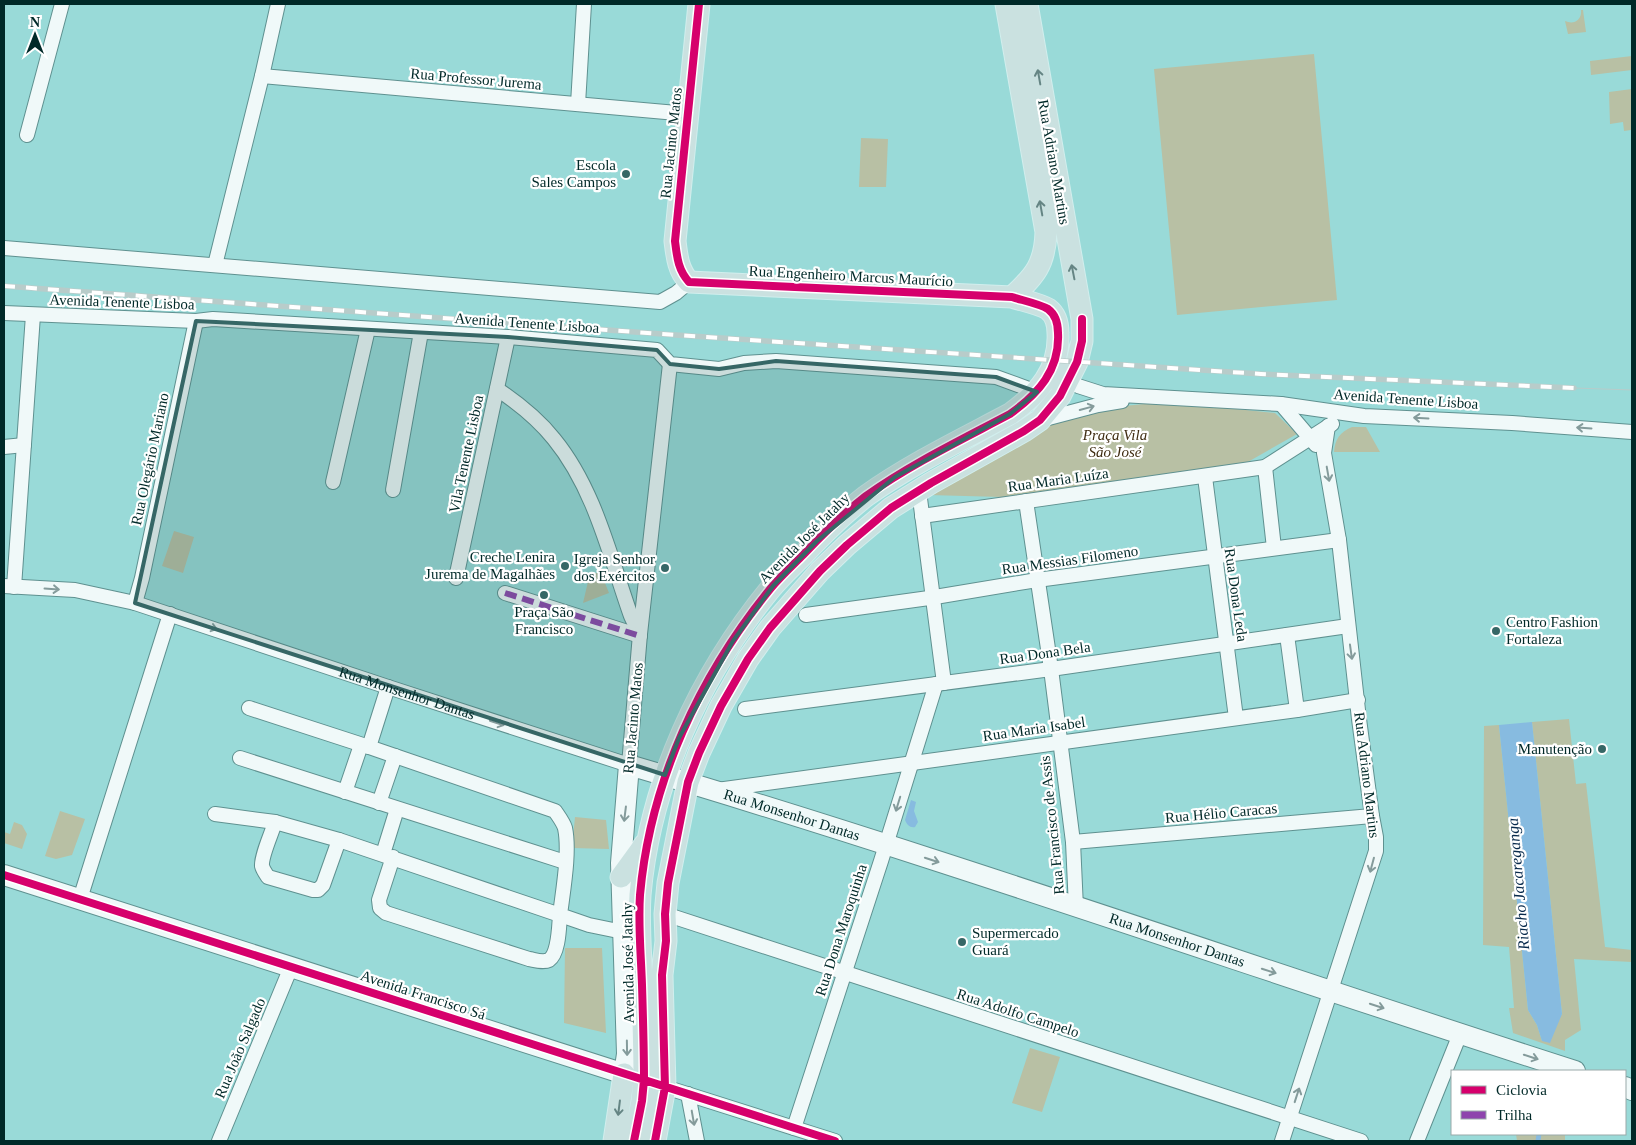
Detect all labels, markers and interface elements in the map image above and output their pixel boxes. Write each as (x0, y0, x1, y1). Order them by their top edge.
north arrow (10, 10, 60, 60)
text: N (30, 15, 40, 30)
street label: Rua Professor Jurema (410, 65, 543, 93)
one-way arrow (1034, 69, 1044, 85)
street label: Rua Jacinto Matos (657, 86, 685, 199)
street label: Rua Adriano Martins (1035, 98, 1073, 226)
place label: Escola Sales Campos (531, 157, 616, 190)
marker: Escola Sales Campos (620, 168, 632, 180)
one-way arrow (1036, 201, 1046, 217)
street label: Rua Engenheiro Marcus Maurício (748, 263, 954, 289)
one-way arrow (1068, 264, 1078, 280)
street label: Avenida Tenente Lisboa (49, 291, 195, 313)
street label: Avenida Tenente Lisboa (454, 310, 600, 336)
street label: Avenida Tenente Lisboa (1333, 386, 1479, 412)
street label: Rua Olegário Mariano (128, 391, 172, 527)
street label: Vila Tenente Lisboa (446, 393, 486, 514)
one-way arrow (1079, 403, 1095, 412)
one-way arrow (1414, 413, 1430, 423)
one-way arrow (1576, 424, 1592, 433)
park label: Praça Vila São José (1082, 427, 1147, 460)
street label: Rua Maria Luíza (1007, 465, 1110, 495)
one-way arrow (1323, 465, 1333, 481)
street label: Avenida José Jatahy (755, 489, 853, 587)
street label: Rua Messias Filomeno (1001, 543, 1139, 577)
street label: Rua Dona Leda (1222, 547, 1251, 643)
place label: Creche Lenira Jurema de Magalhães (425, 549, 555, 582)
place label: Igreja Senhor dos Exércitos (574, 551, 655, 584)
marker: Creche Lenira Jurema de Magalhães (559, 560, 571, 572)
marker: Igreja Senhor dos Exércitos (659, 562, 671, 574)
one-way arrow (44, 584, 60, 593)
marker: Praça São Francisco (538, 589, 550, 601)
place label: Praça São Francisco (514, 604, 574, 637)
place label: Centro Fashion Fortaleza (1506, 614, 1599, 647)
one-way arrow (201, 623, 217, 632)
marker: Centro Fashion Fortaleza (1490, 625, 1502, 637)
street label: Rua Dona Bela (999, 639, 1092, 667)
one-way arrow (1346, 644, 1356, 660)
street label: Rua Jacinto Matos (620, 662, 646, 774)
street label: Rua Monsenhor Dantas (337, 663, 477, 723)
street label: Rua Adriano Martins (1351, 711, 1383, 839)
street label: Rua Maria Isabel (982, 714, 1086, 744)
one-way arrow (488, 719, 504, 728)
place label: Manutenção (1518, 741, 1592, 757)
marker: Manutenção (1596, 743, 1608, 755)
street label: Rua Francisco de Assis (1037, 755, 1067, 895)
street label: Rua Monsenhor Dantas (722, 786, 862, 844)
one-way arrow (893, 796, 903, 812)
street label: Rua Hélio Caracas (1164, 800, 1278, 826)
one-way arrow (620, 805, 630, 821)
water label: Riacho Jacareganga (1504, 817, 1533, 952)
one-way arrow (924, 856, 939, 865)
one-way arrow (1367, 857, 1377, 873)
street label: Rua Dona Maroquinha (812, 862, 870, 998)
street label: Avenida José Jatahy (619, 902, 637, 1024)
street label: Rua Monsenhor Dantas (1107, 910, 1247, 970)
place label: Supermercado Guará (972, 925, 1059, 958)
marker: Supermercado Guará (956, 936, 968, 948)
street label: Avenida Francisco Sá (358, 967, 488, 1023)
one-way arrow (1261, 967, 1276, 976)
street label: Rua Adolfo Campelo (955, 986, 1081, 1040)
street label: Rua João Salgado (212, 995, 268, 1101)
one-way arrow (1368, 1002, 1384, 1012)
one-way arrow (622, 1040, 631, 1056)
one-way arrow (1523, 1053, 1538, 1062)
legend (1451, 1070, 1626, 1135)
text: Ciclovia (1496, 1082, 1547, 1098)
one-way arrow (1293, 1088, 1302, 1103)
one-way arrow (614, 1099, 624, 1115)
text: Trilha (1496, 1107, 1532, 1123)
one-way arrow (688, 1109, 698, 1125)

